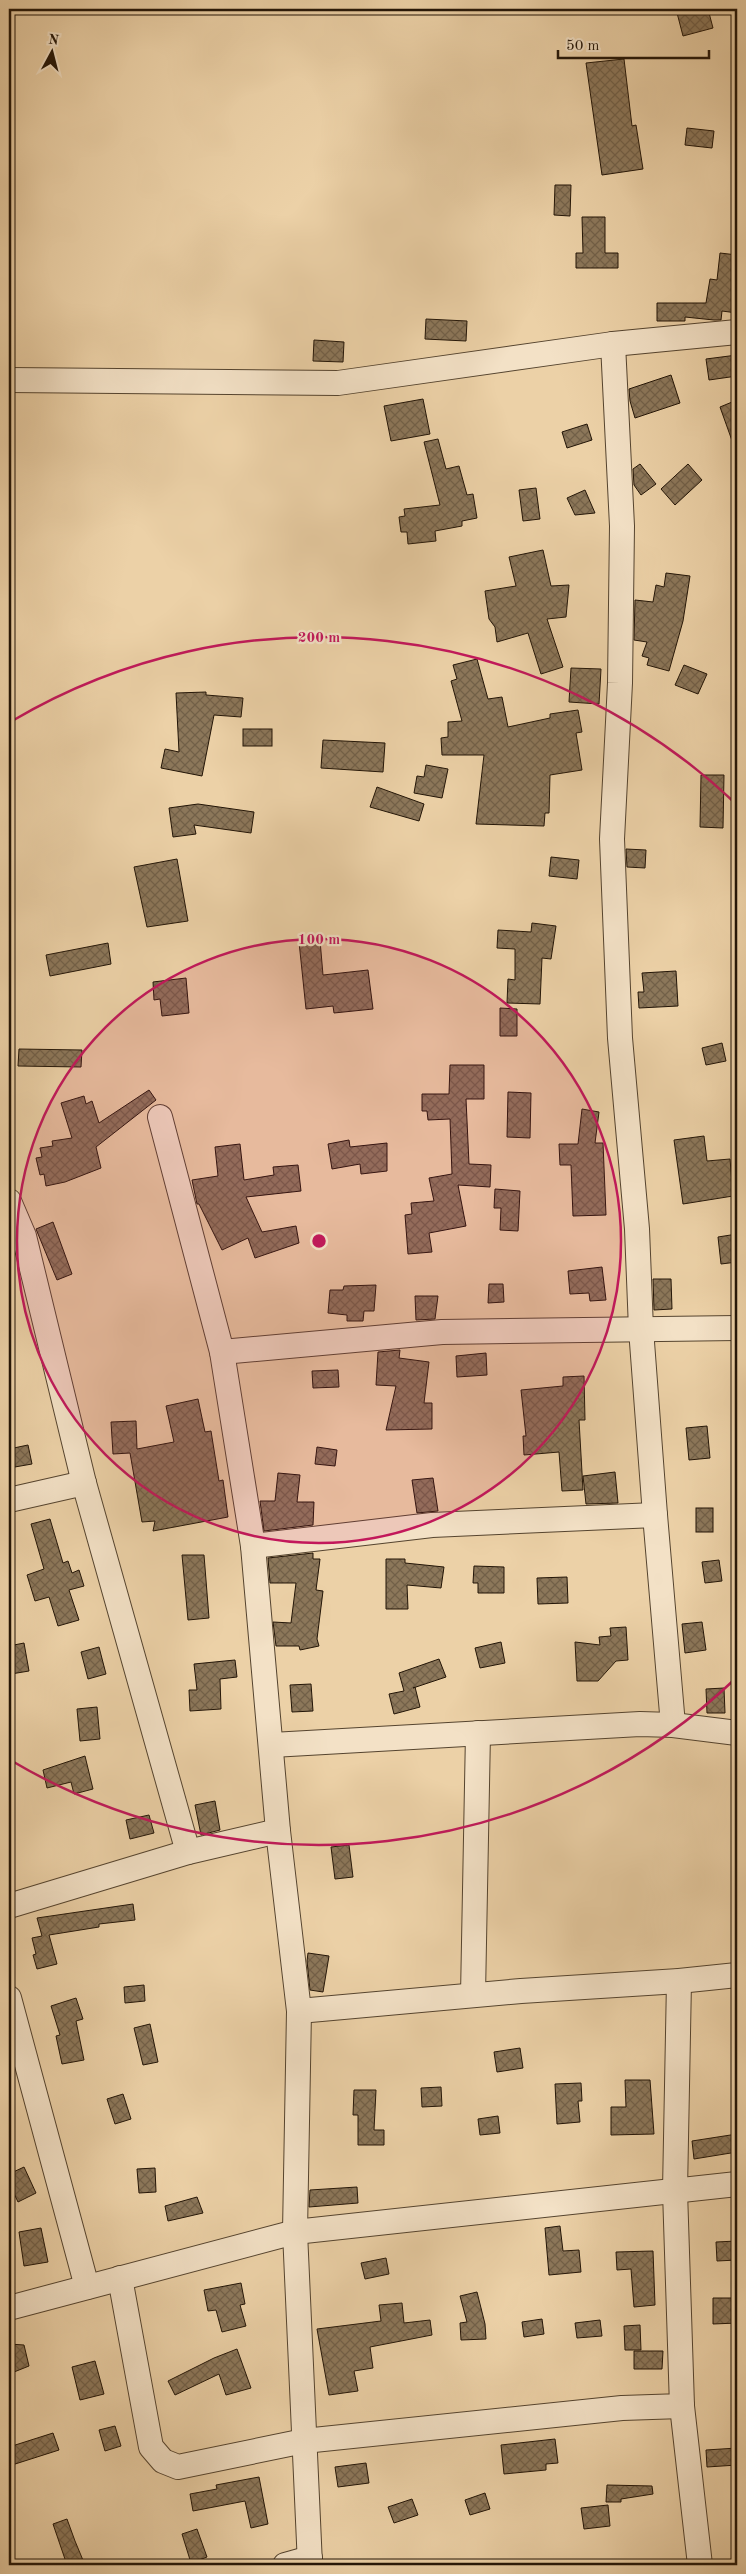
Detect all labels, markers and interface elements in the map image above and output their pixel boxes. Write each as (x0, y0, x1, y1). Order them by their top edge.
north arrow (28, 28, 78, 78)
scale bar (558, 28, 710, 60)
text: N (47, 32, 60, 48)
text: 50 m (566, 39, 600, 54)
text: 200 m (298, 631, 340, 646)
text: 100 m (298, 933, 340, 948)
centre of rings (310, 1232, 328, 1250)

